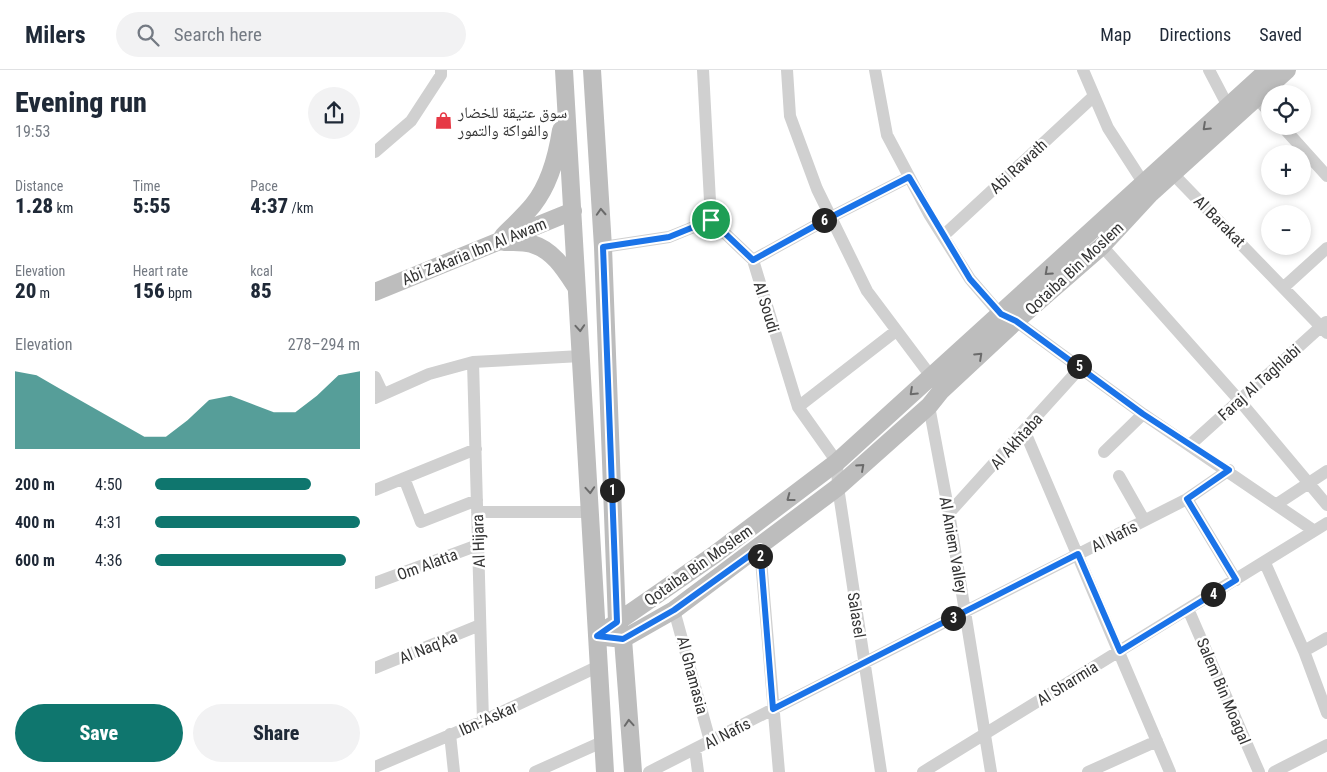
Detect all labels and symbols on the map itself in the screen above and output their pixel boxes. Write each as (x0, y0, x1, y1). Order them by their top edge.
place label: سوق عتيقة للخضار والفواكة والتمور (457, 103, 567, 140)
shop icon: سوق عتيقة للخضار والفواكة والتمور (434, 111, 454, 131)
one-way arrow (1203, 121, 1212, 130)
street label: Abi Rawath (986, 135, 1051, 198)
street label: Al Barakat (1190, 192, 1249, 251)
pin (690, 199, 732, 241)
one-way arrow (595, 208, 606, 216)
pin: 6 (811, 208, 837, 232)
street label: Abi Zakaria Ibn Al Awam (399, 214, 549, 289)
street label: Qotaiba Bin Moslem (1021, 218, 1127, 319)
one-way arrow (1044, 266, 1053, 275)
street label: Al Soudi (750, 279, 783, 335)
one-way arrow (574, 325, 585, 333)
street label: Faraj Al Taghlabi (1214, 340, 1305, 424)
one-way arrow (973, 353, 982, 362)
pin: 5 (1067, 354, 1091, 378)
one-way arrow (910, 386, 919, 395)
street label: Al Akhtaba (986, 409, 1046, 473)
one-way arrow (855, 464, 864, 473)
pin: 1 (599, 478, 625, 502)
one-way arrow (584, 487, 595, 495)
one-way arrow (787, 492, 796, 500)
street label: Al Aniem Valley (936, 495, 971, 595)
street label: Al Hijara (468, 514, 489, 568)
street label: Al Nafis (1088, 517, 1141, 556)
street label: Qotaiba Bin Moslem (641, 521, 756, 610)
pin: 2 (747, 544, 773, 568)
street label: Om Alatta (394, 545, 460, 584)
pin: 4 (1201, 582, 1225, 606)
street label: Salasel (844, 591, 869, 639)
pin: 3 (941, 606, 965, 630)
street label: Al Naq'Aa (396, 627, 460, 668)
street label: Al Ghamasia (673, 634, 712, 716)
street label: Salem Bin Moagal (1193, 635, 1254, 747)
street label: Al Sharmia (1033, 657, 1101, 710)
street label: Ibn-'Askar (456, 697, 520, 740)
street label: Al Nafis (701, 714, 754, 753)
one-way arrow (624, 719, 635, 727)

